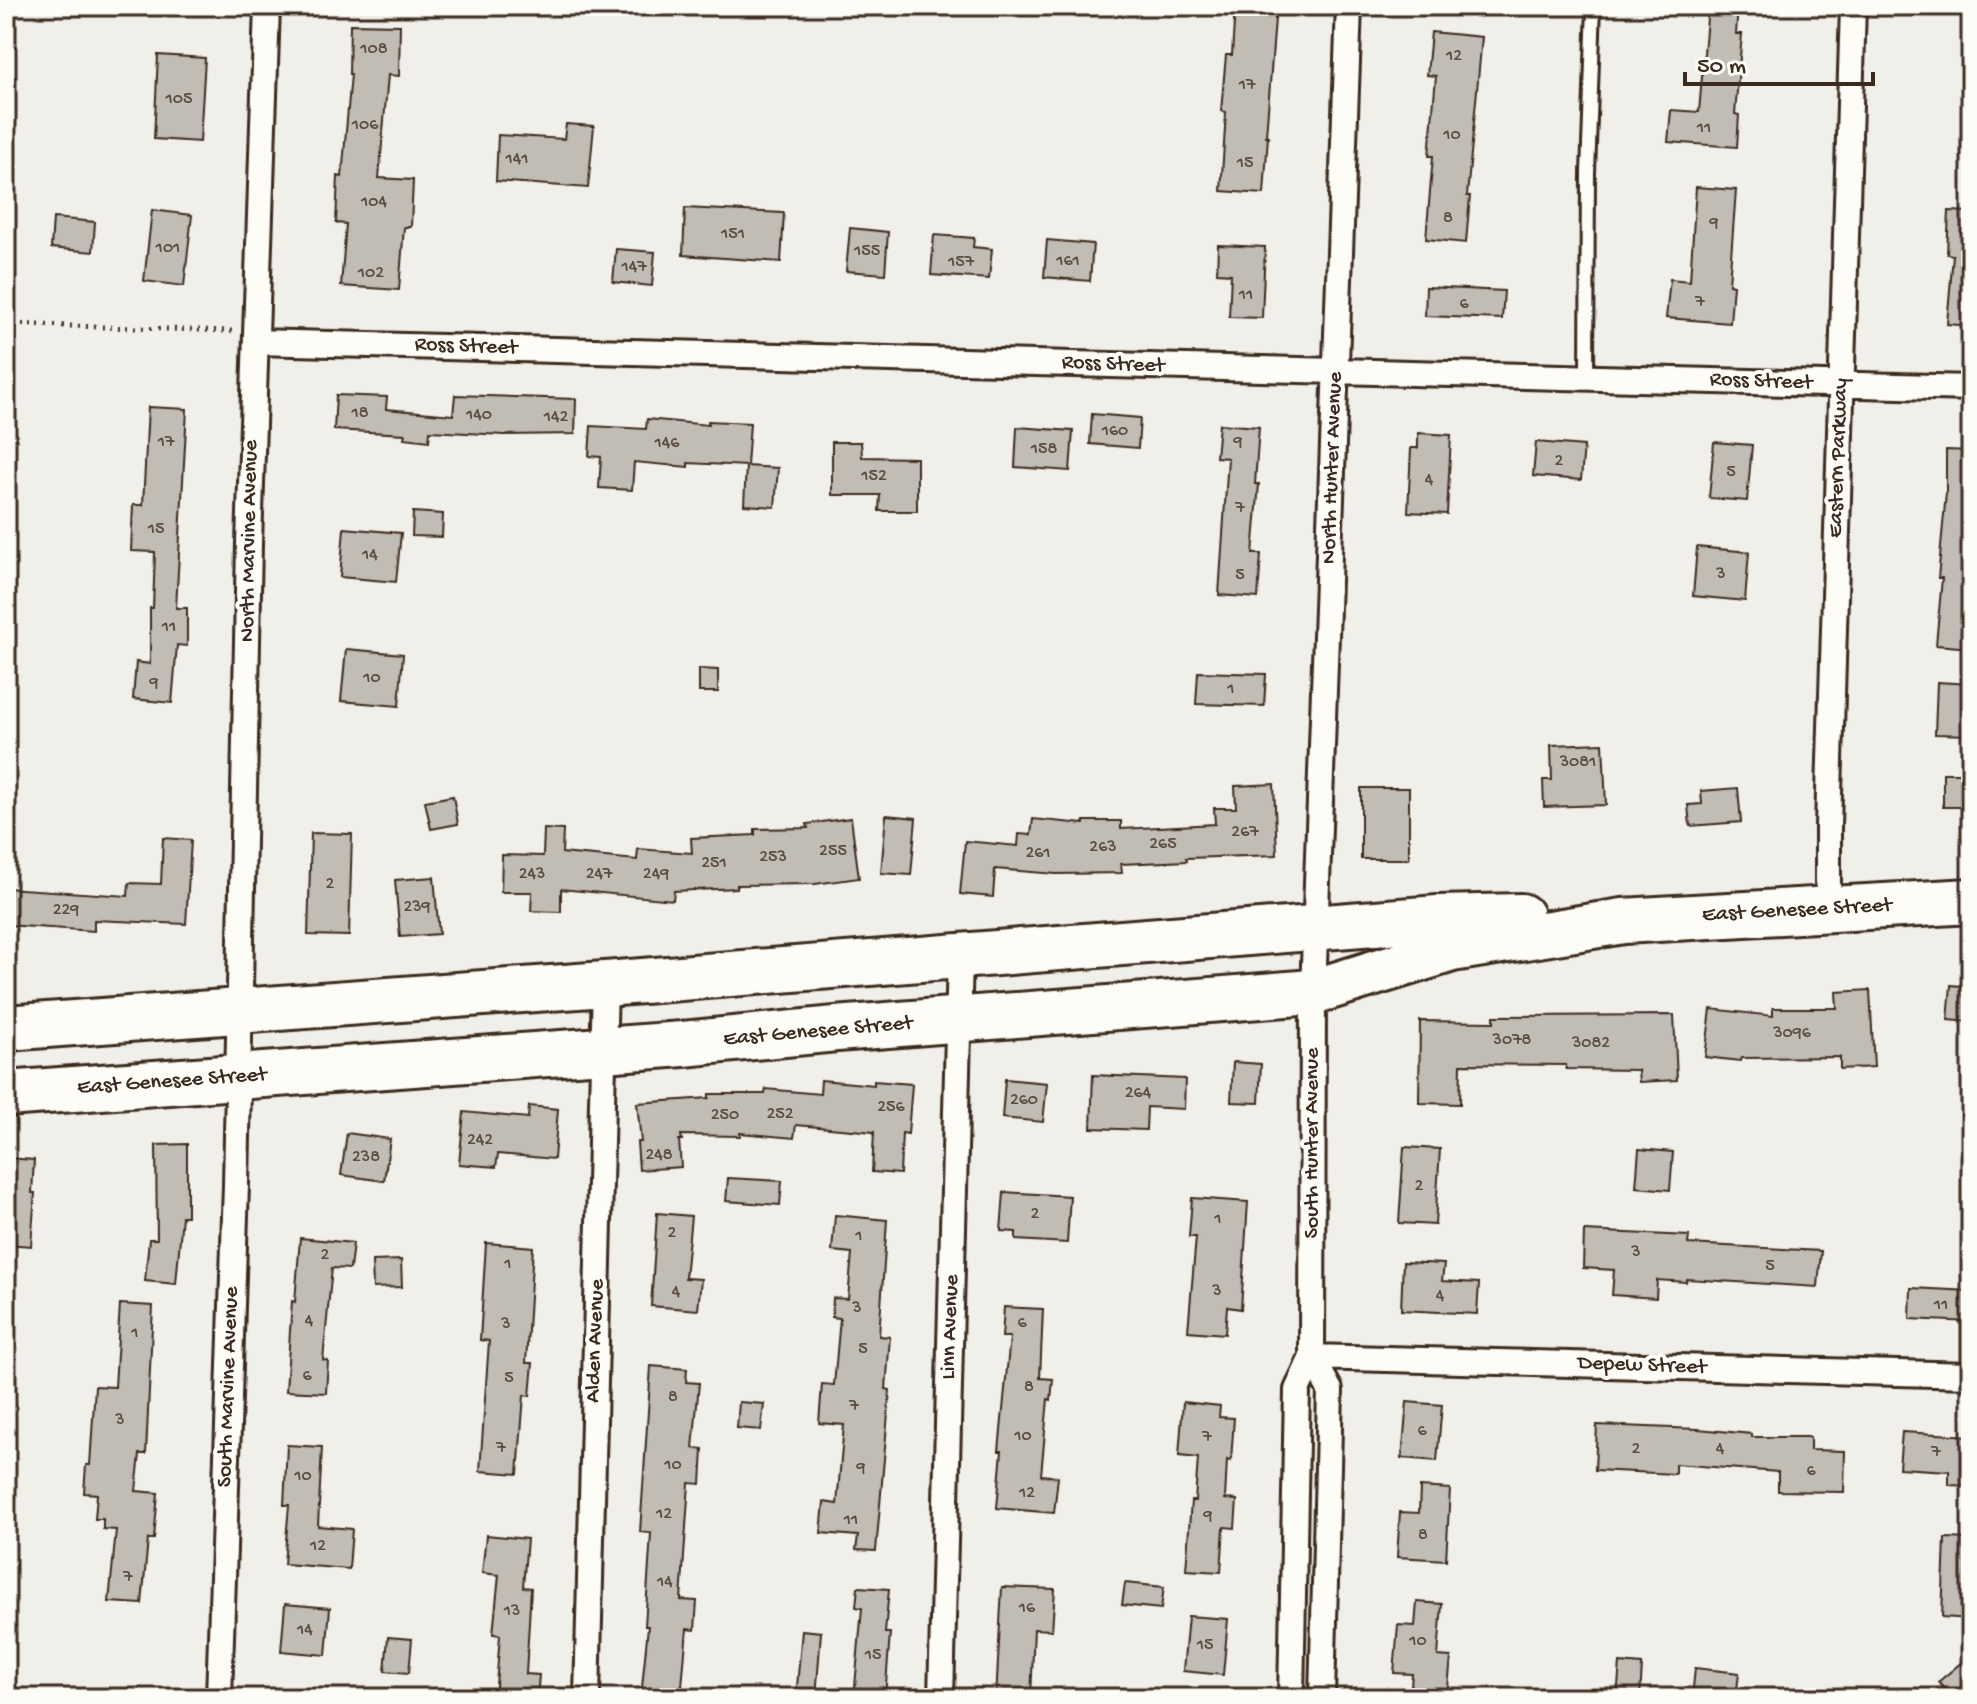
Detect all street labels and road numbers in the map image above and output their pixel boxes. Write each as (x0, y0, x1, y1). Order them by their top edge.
street label: Ross Street (414, 332, 520, 362)
street label: Ross Street (1061, 350, 1167, 380)
street label: Ross Street (1709, 367, 1815, 397)
street label: North Hunter Avenue (1317, 371, 1349, 565)
street label: Eastern Parkway (1823, 378, 1855, 538)
street label: North Marvine Avenue (235, 439, 265, 642)
street label: East Genesee Street (1701, 893, 1895, 929)
street label: East Genesee Street (722, 1011, 916, 1053)
street label: South Hunter Avenue (1300, 1047, 1326, 1238)
street label: East Genesee Street (76, 1062, 270, 1102)
street label: Linn Avenue (936, 1273, 966, 1380)
street label: Alden Avenue (581, 1278, 611, 1403)
street label: South Marvine Avenue (213, 1286, 246, 1488)
street label: Depew Street (1575, 1351, 1709, 1381)

